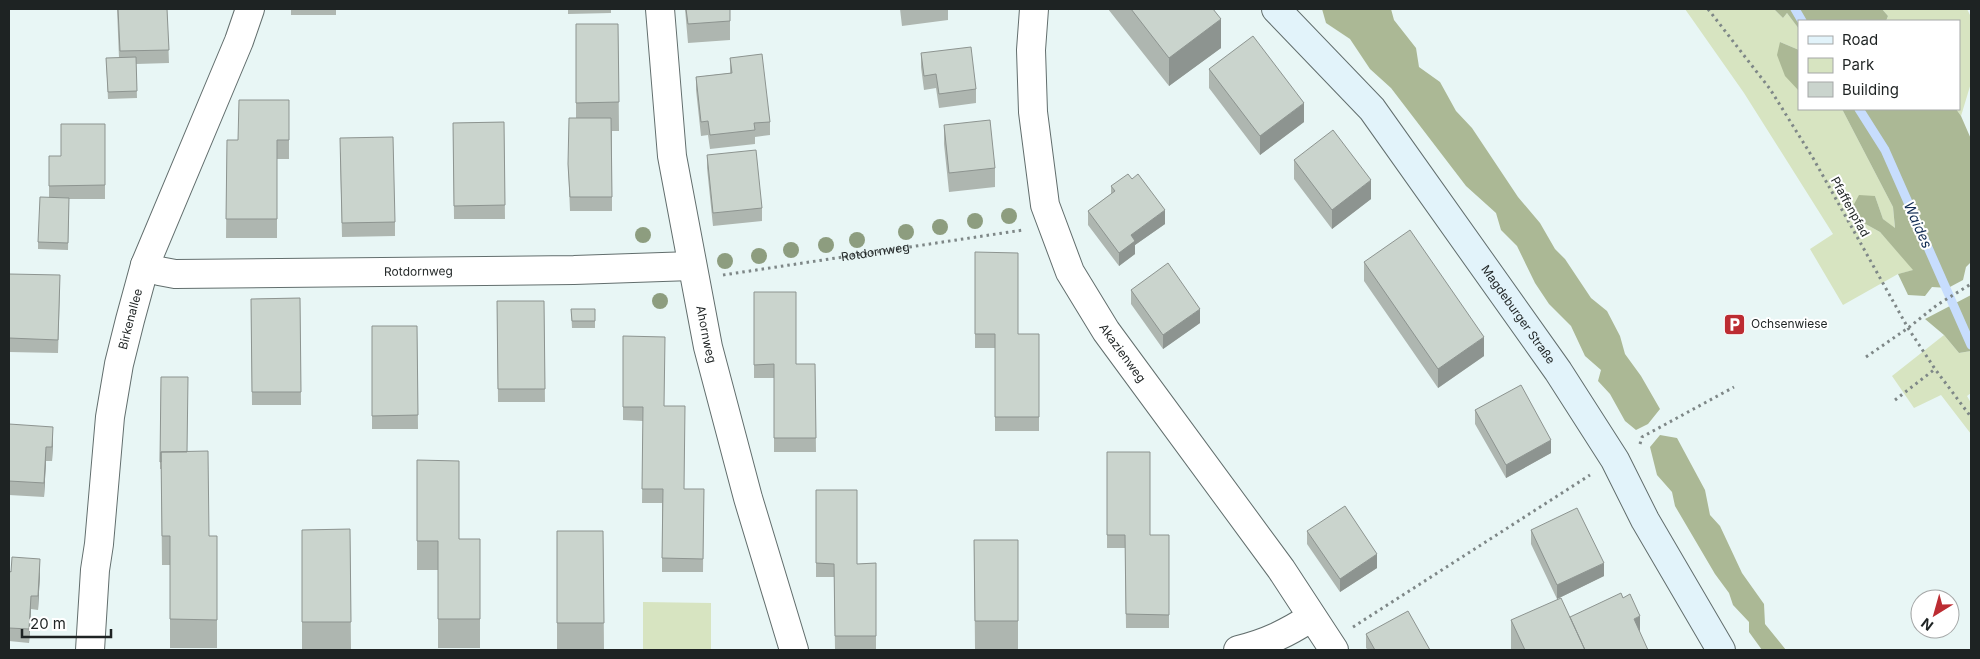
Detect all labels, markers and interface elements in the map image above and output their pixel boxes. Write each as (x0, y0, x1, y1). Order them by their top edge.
legend (1798, 20, 1960, 110)
text: Road (1842, 30, 1878, 49)
text: Park (1842, 55, 1875, 74)
text: Building (1842, 80, 1899, 99)
street label: Pfaffenpfad (1828, 174, 1873, 239)
water label: Waides (1901, 199, 1936, 251)
street label: Rotdornweg (840, 239, 910, 264)
street label: Magdeburger Straße (1478, 262, 1559, 367)
street label: Rotdornweg (384, 263, 453, 279)
street label: Birkenallee (115, 287, 145, 351)
street label: Ahornweg (693, 304, 720, 365)
parking icon: Ochsenwiese (1723, 312, 1747, 336)
place label: Ochsenwiese (1751, 316, 1828, 331)
street label: Akazienweg (1096, 321, 1149, 385)
north arrow (1910, 589, 1960, 639)
scale bar (22, 606, 111, 638)
text: 20 m (30, 614, 66, 633)
text: N (1917, 615, 1936, 635)

